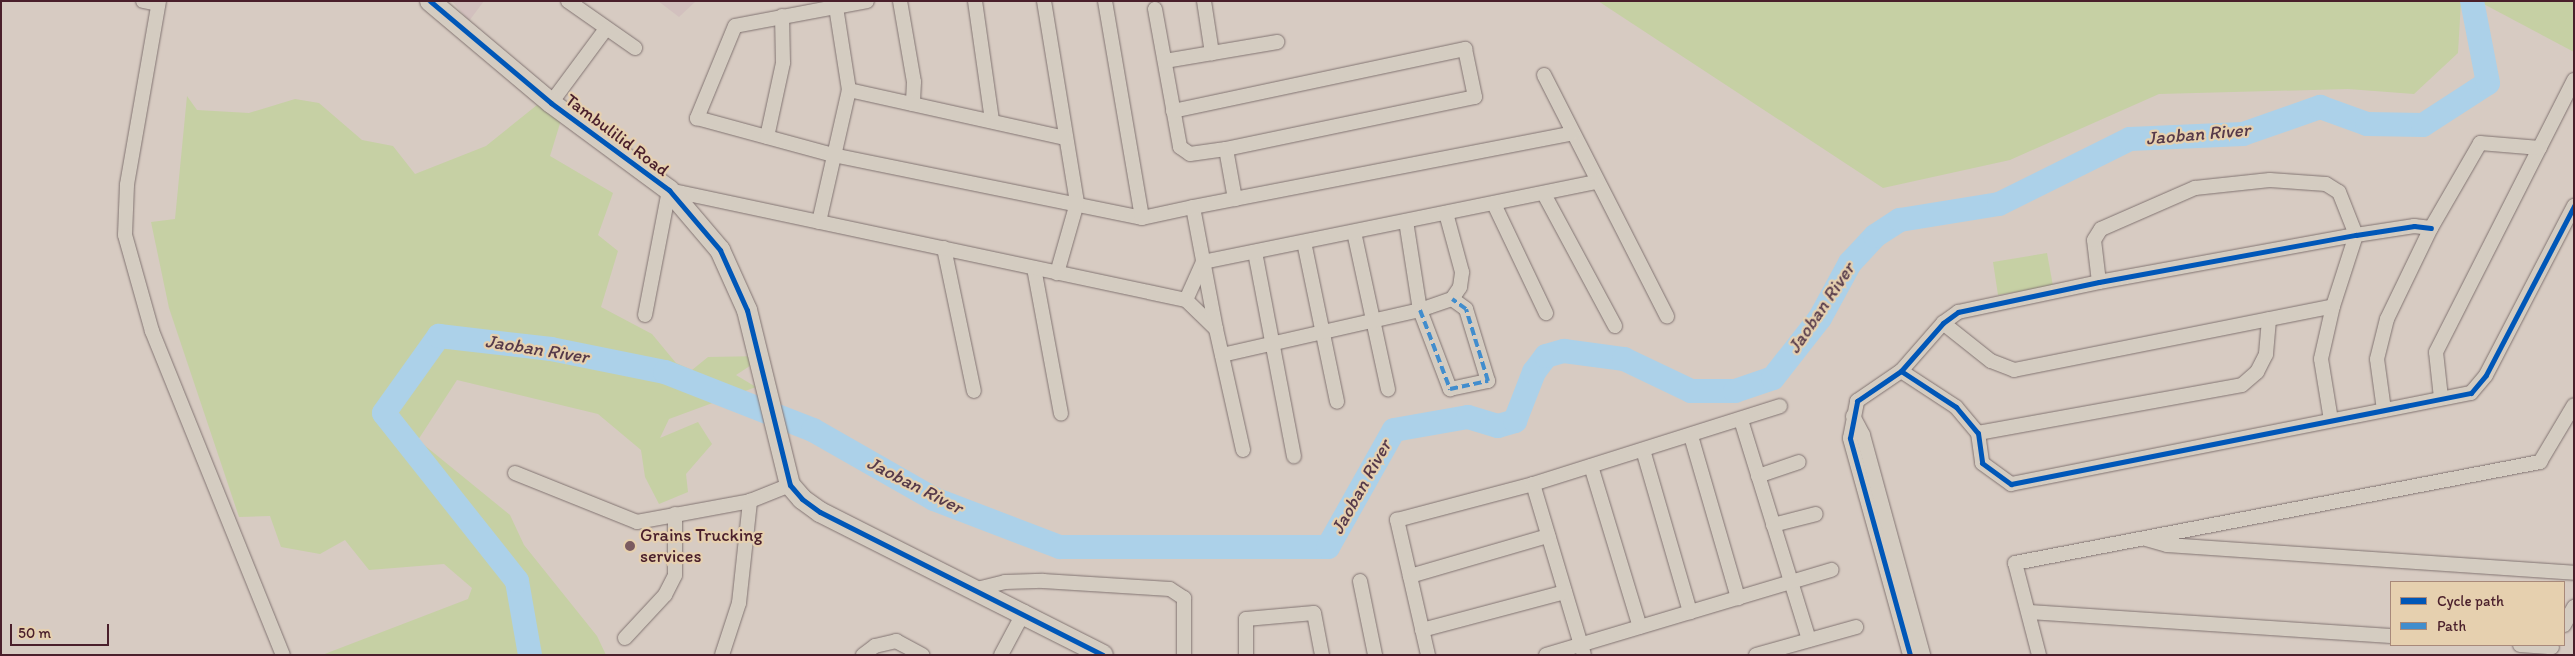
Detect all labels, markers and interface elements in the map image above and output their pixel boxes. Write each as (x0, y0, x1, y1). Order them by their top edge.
street label: Tambulilid Road (561, 89, 673, 181)
water label: Jaoban River (2145, 118, 2251, 150)
water label: Jaoban River (1783, 259, 1859, 357)
water label: Jaoban River (484, 330, 590, 368)
water label: Jaoban River (1326, 436, 1396, 538)
water label: Jaoban River (864, 451, 966, 519)
place label: Grains Trucking services (640, 525, 763, 568)
marker: Grains Trucking services (624, 540, 636, 552)
legend (2390, 581, 2565, 646)
text: Cycle path (2437, 592, 2504, 610)
scale bar (12, 614, 111, 646)
text: Path (2437, 617, 2466, 635)
text: 50 m (18, 624, 51, 642)

